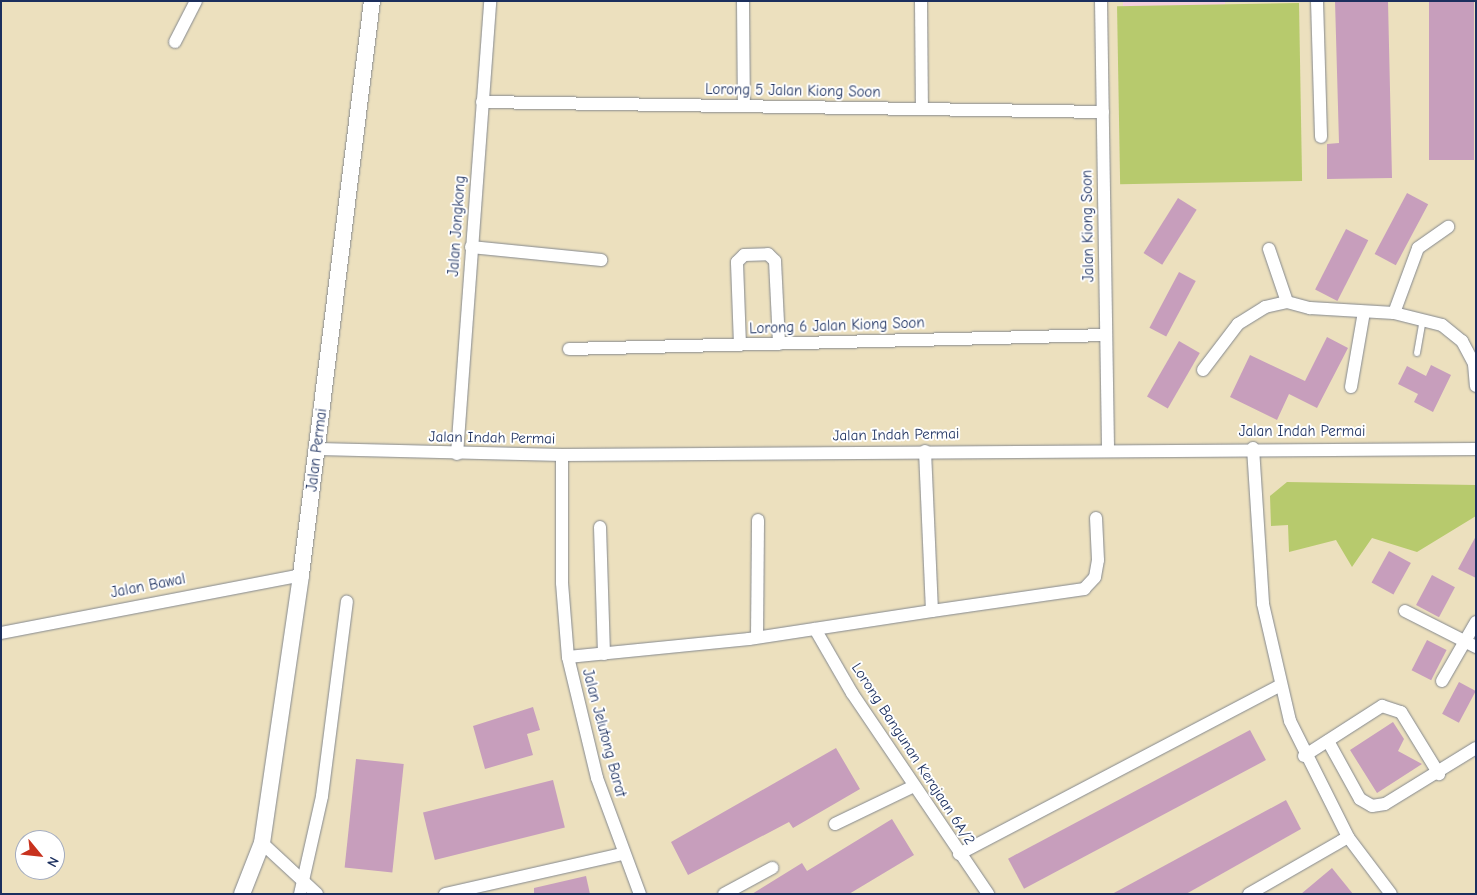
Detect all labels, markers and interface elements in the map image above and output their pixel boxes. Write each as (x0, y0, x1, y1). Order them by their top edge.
street label: Lorong 5 Jalan Kiong Soon (705, 80, 881, 102)
street label: Jalan Kiong Soon (1078, 170, 1098, 282)
street label: Jalan Jongkong (444, 175, 470, 277)
street label: Lorong 6 Jalan Kiong Soon (749, 314, 925, 338)
street label: Jalan Permai (303, 407, 331, 493)
street label: Jalan Indah Permai (1239, 423, 1365, 441)
street label: Jalan Indah Permai (833, 425, 959, 445)
street label: Jalan Indah Permai (429, 428, 555, 448)
street label: Jalan Bawal (109, 570, 187, 602)
street label: Lorong Bangunan Kerajaan 6A/2 (847, 660, 979, 848)
street label: Jalan Jelutong Barat (578, 667, 630, 799)
north arrow (15, 830, 65, 880)
text: N (43, 854, 62, 870)

